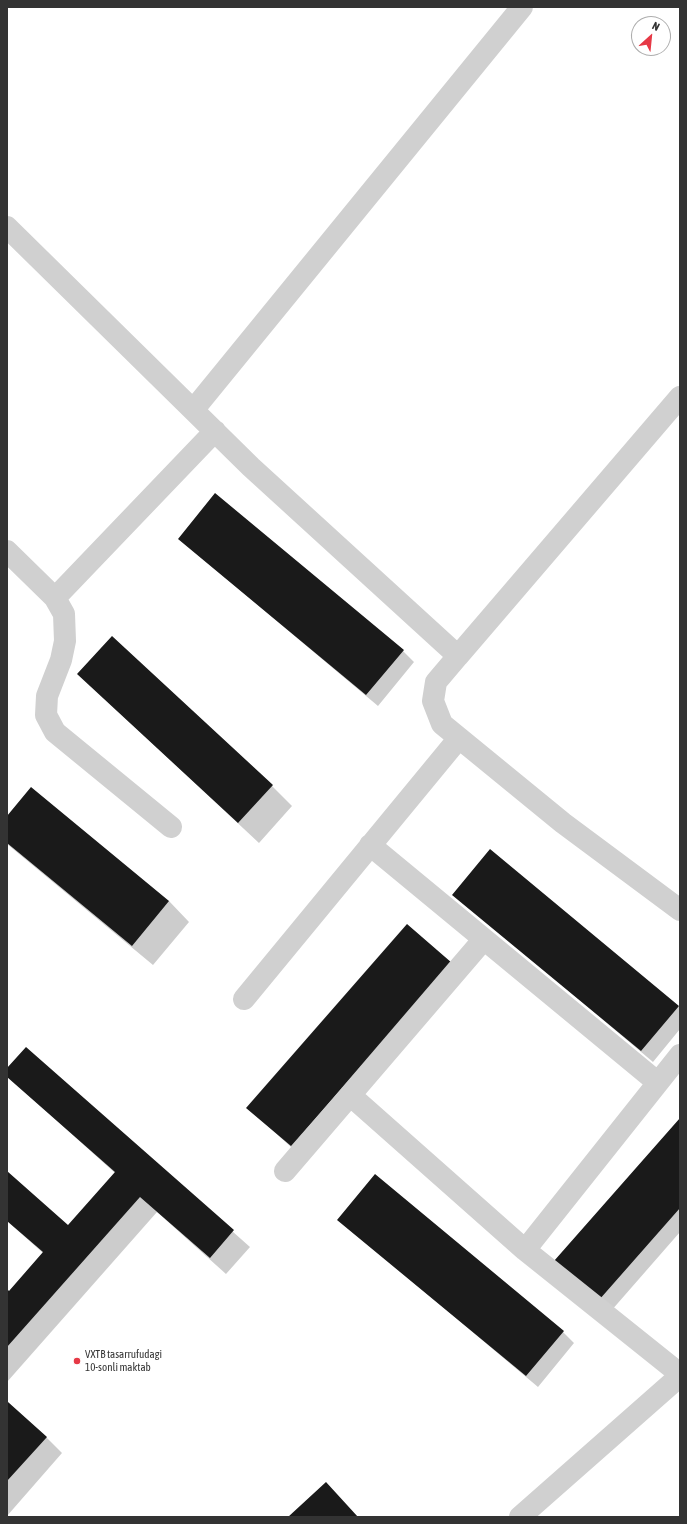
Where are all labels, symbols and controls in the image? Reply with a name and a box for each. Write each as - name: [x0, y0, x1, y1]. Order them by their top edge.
- north arrow: [631, 16, 671, 56]
- text: N: [650, 19, 662, 33]
- place label: VXTB tasarrufudagi 10-sonli maktab: [85, 1348, 162, 1374]
- marker: VXTB tasarrufudagi 10-sonli maktab: [72, 1356, 82, 1366]

